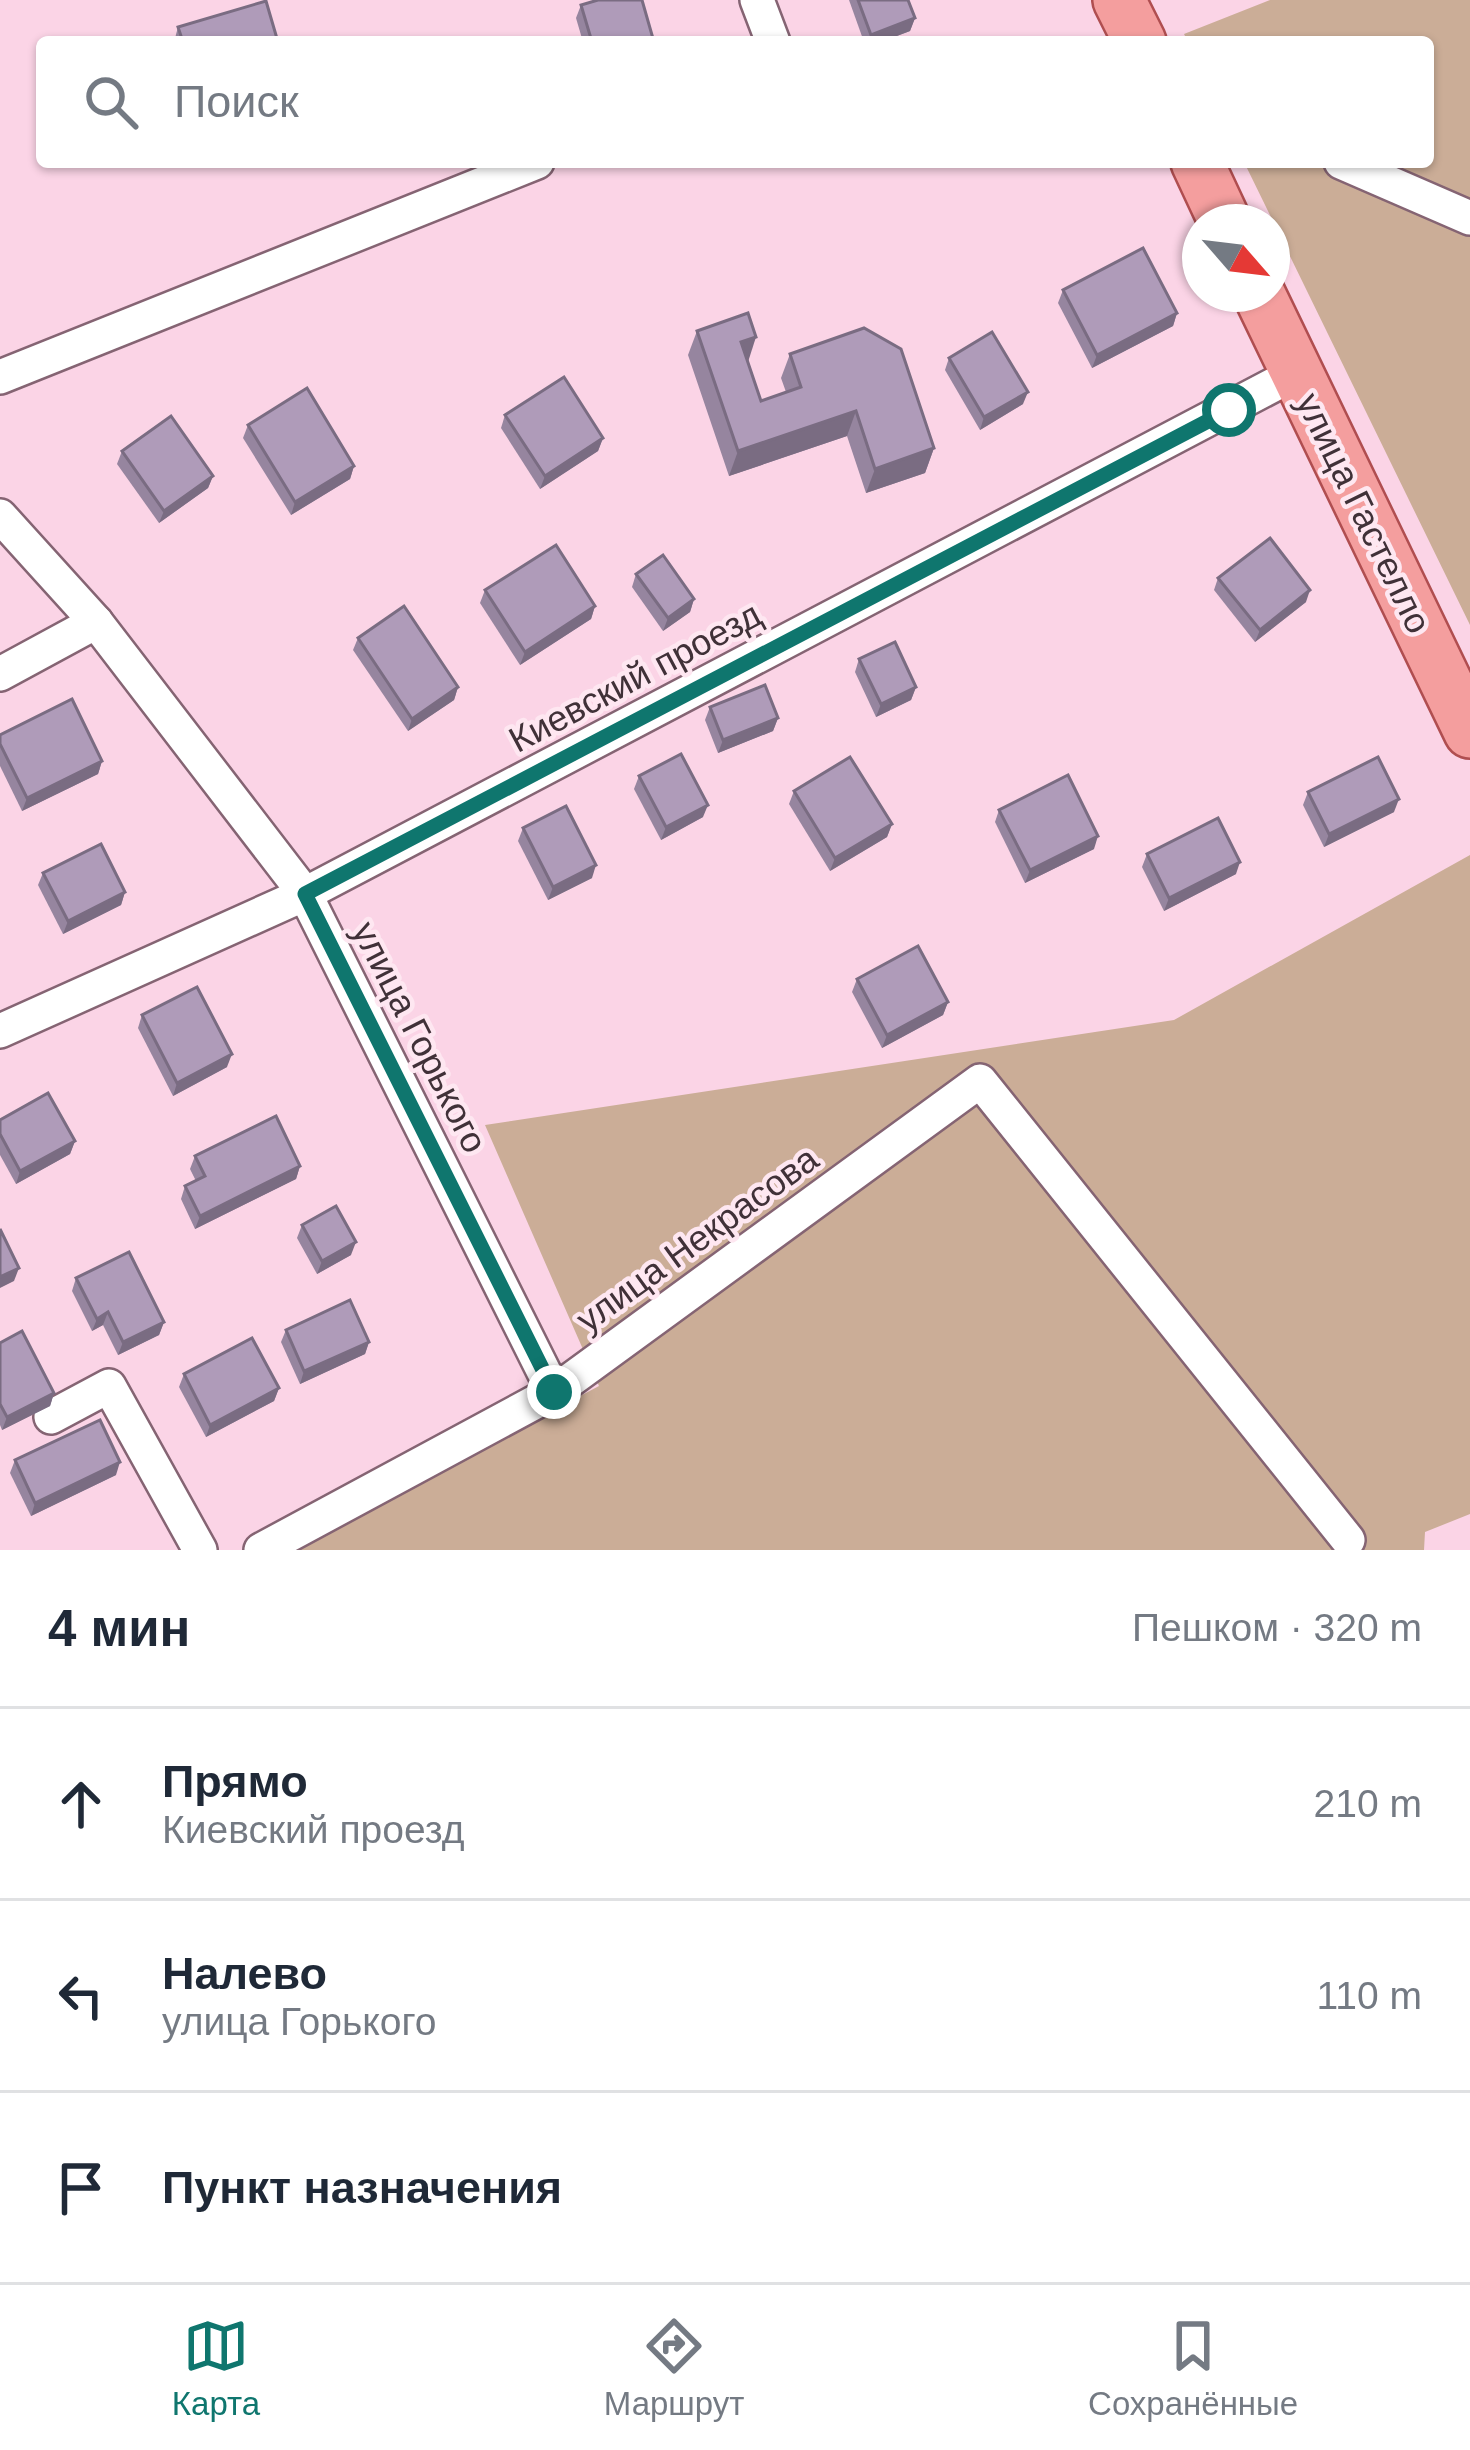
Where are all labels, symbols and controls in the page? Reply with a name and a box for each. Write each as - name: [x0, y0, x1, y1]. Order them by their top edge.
- search box: [36, 36, 1434, 168]
- icon: search: [78, 69, 144, 135]
- text: Поиск: [174, 76, 299, 127]
- north arrow: [1182, 204, 1290, 312]
- route start: [1202, 383, 1256, 437]
- street label: улица Гастелло: [1288, 386, 1440, 640]
- street label: Киевский проезд: [502, 593, 768, 761]
- street label: улица Горького: [344, 915, 496, 1159]
- street label: улица Некрасова: [568, 1137, 826, 1340]
- route end: [527, 1365, 581, 1419]
- text: 4 мин: [48, 1600, 190, 1657]
- text: Пешком · 320 m: [1132, 1606, 1422, 1649]
- text: Прямо: [162, 1756, 308, 1807]
- icon: ahead: [48, 1771, 114, 1837]
- text: 210 m: [1314, 1782, 1422, 1825]
- text: Киевский проезд: [162, 1808, 465, 1851]
- text: Налево: [162, 1948, 327, 1999]
- icon: left: [48, 1963, 114, 2029]
- text: 110 m: [1317, 1974, 1422, 2017]
- text: улица Горького: [162, 2000, 437, 2043]
- icon: arrive: [48, 2155, 114, 2221]
- text: Пункт назначения: [162, 2162, 562, 2213]
- tab: Карта: [172, 2313, 260, 2423]
- tab: Маршрут: [604, 2313, 744, 2423]
- tab: Сохранённые: [1088, 2313, 1298, 2423]

